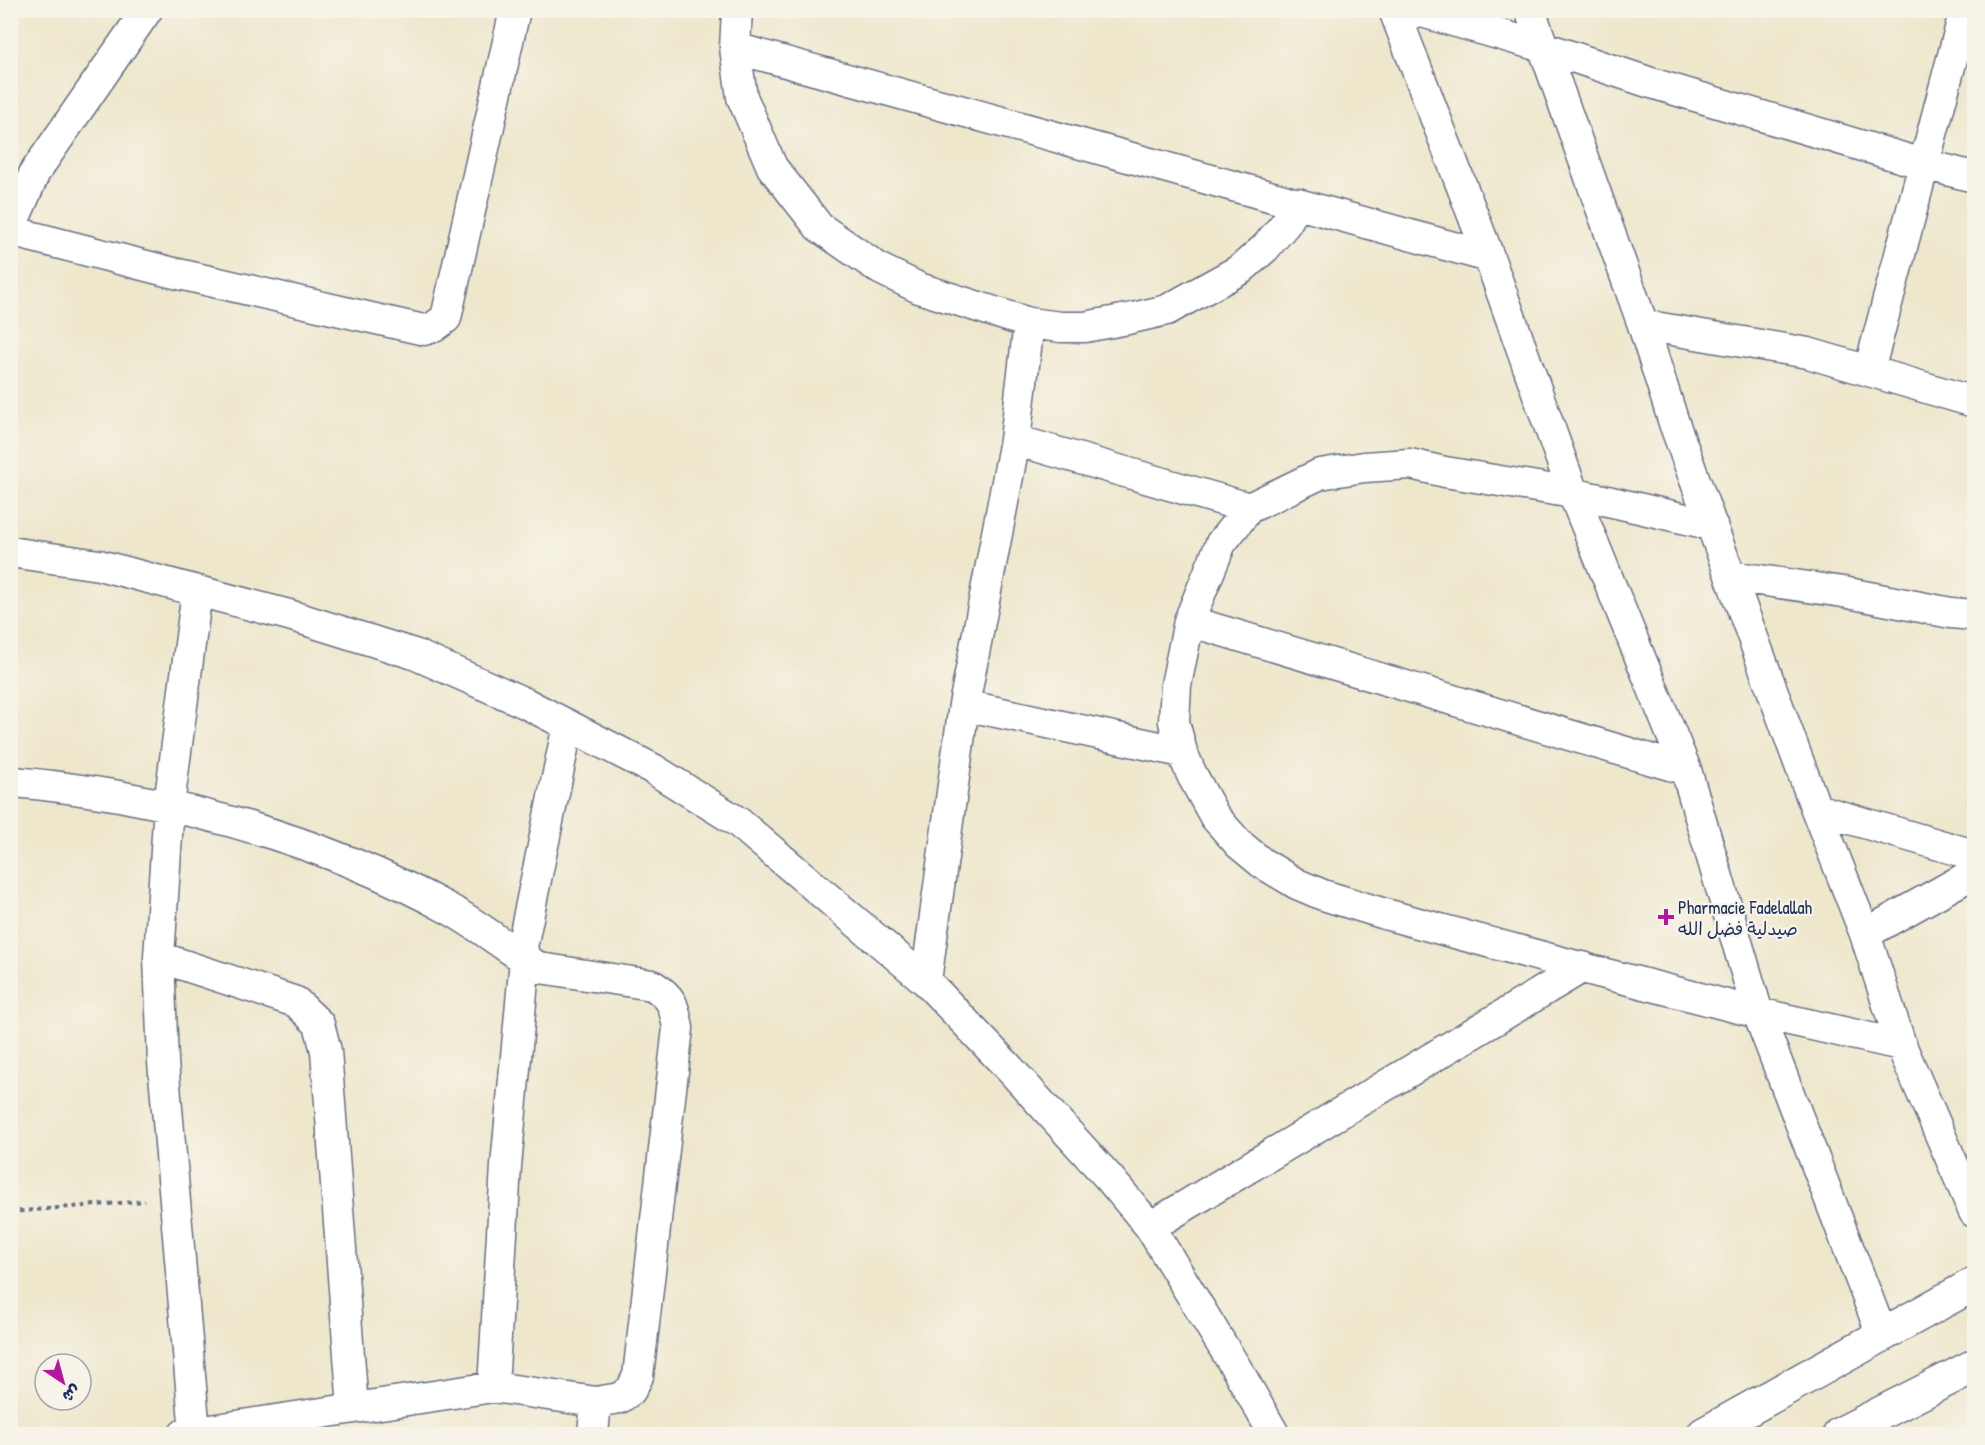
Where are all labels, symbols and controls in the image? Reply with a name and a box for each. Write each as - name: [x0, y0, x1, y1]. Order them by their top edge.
- place label: Pharmacie Fadelallah صيدلية فضل الله: [1678, 895, 1812, 941]
- marker: Pharmacie Fadelallah صيدلية فضل الله: [1659, 910, 1673, 924]
- north arrow: [33, 1352, 93, 1412]
- text: ش: [58, 1380, 85, 1408]

